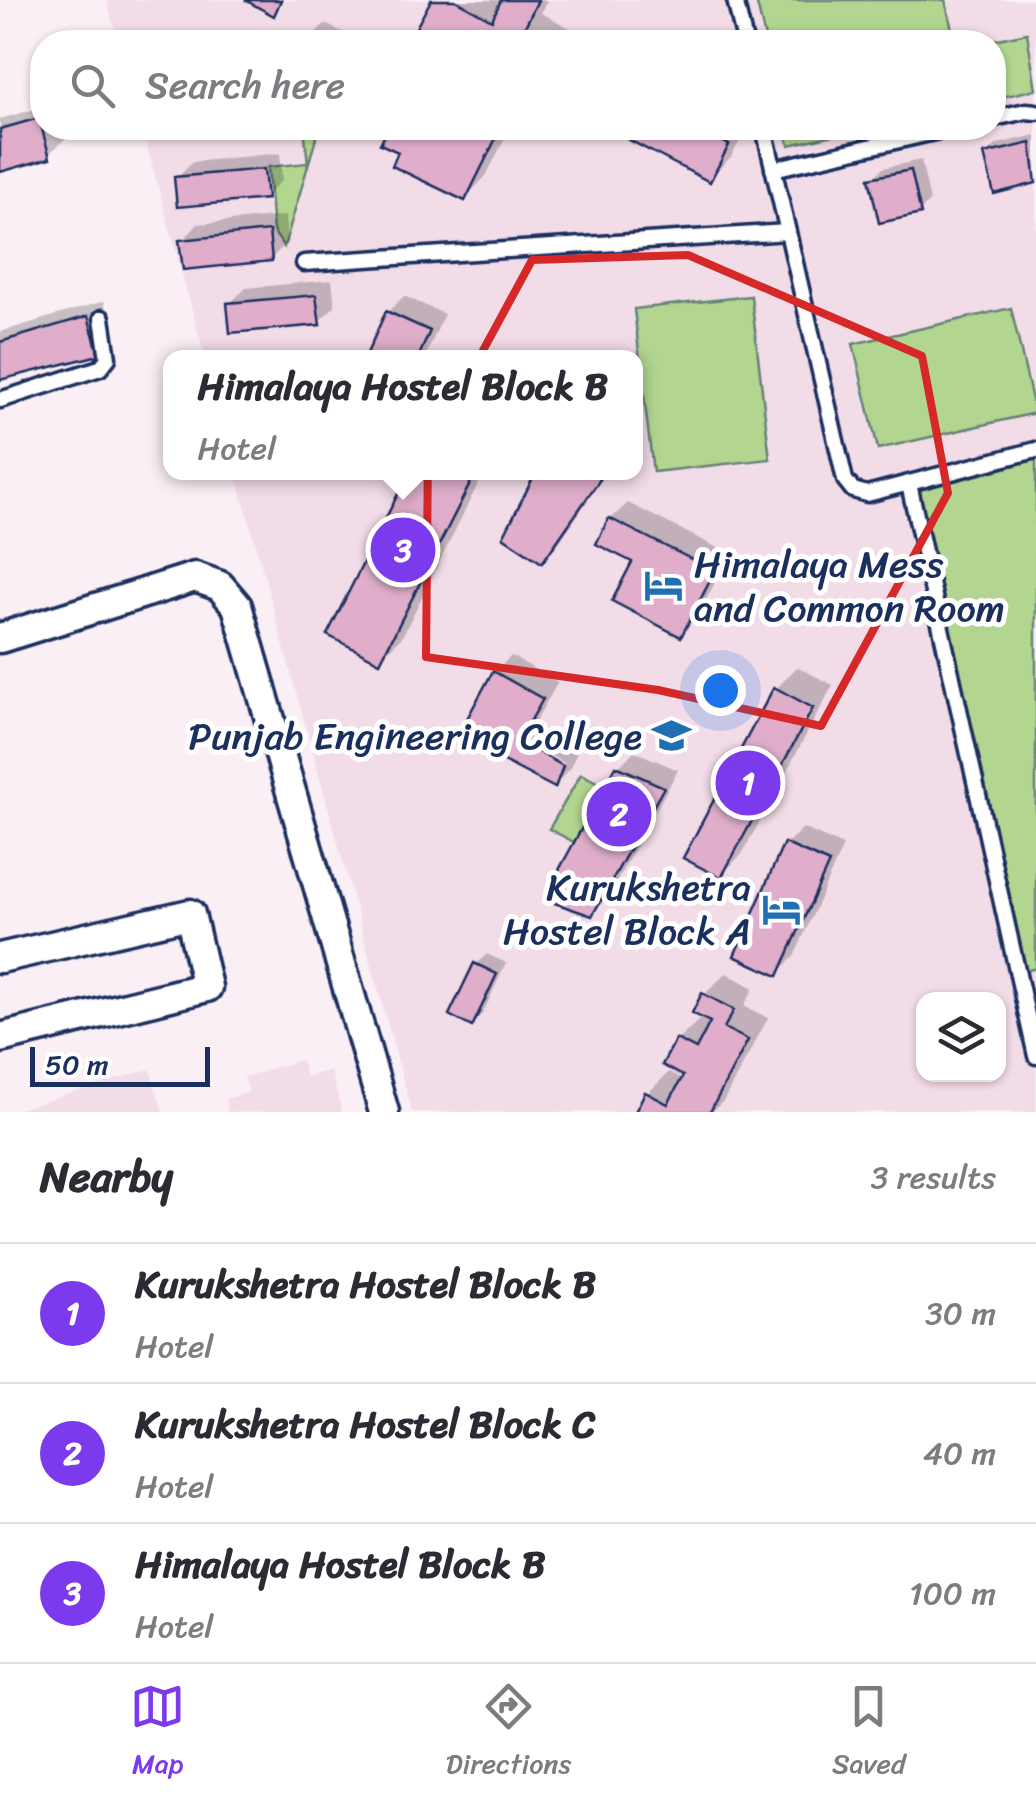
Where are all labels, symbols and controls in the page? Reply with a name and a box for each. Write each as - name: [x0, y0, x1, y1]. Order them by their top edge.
- search box: [30, 30, 1006, 140]
- text: Search here: [145, 52, 345, 119]
- icon: search: [65, 58, 120, 113]
- popup: [163, 350, 643, 480]
- text: Himalaya Hostel Block B: [198, 353, 608, 420]
- text: Hotel: [198, 420, 276, 477]
- pin: 3: [370, 512, 436, 588]
- place label: Himalaya Mess and Common Room: [694, 531, 1005, 642]
- hotel icon: Himalaya Mess and Common Room: [643, 565, 685, 607]
- your location: [695, 665, 746, 716]
- place label: Punjab Engineering College: [188, 703, 642, 770]
- school or university icon: Punjab Engineering College: [651, 715, 693, 757]
- pin: 1: [716, 746, 780, 820]
- pin: 2: [586, 776, 652, 852]
- place label: Kurukshetra Hostel Block A: [503, 854, 751, 965]
- hotel icon: Kurukshetra Hostel Block A: [760, 888, 802, 930]
- map controls: [916, 992, 1006, 1082]
- button: layers: [916, 992, 1006, 1082]
- text: 50 m: [45, 1040, 109, 1089]
- scale bar: [30, 1042, 210, 1086]
- text: Nearby: [40, 1140, 173, 1214]
- text: 3 results: [871, 1149, 996, 1206]
- text: Kurukshetra Hostel Block B: [135, 1251, 596, 1318]
- text: 1: [66, 1285, 79, 1342]
- text: 30 m: [925, 1285, 996, 1342]
- text: Hotel: [135, 1318, 213, 1375]
- text: Kurukshetra Hostel Block C: [135, 1391, 596, 1458]
- text: 2: [63, 1425, 82, 1482]
- text: 40 m: [923, 1425, 996, 1482]
- text: Hotel: [135, 1458, 213, 1515]
- text: Himalaya Hostel Block B: [135, 1531, 546, 1598]
- text: 3: [64, 1565, 81, 1622]
- text: 100 m: [909, 1565, 996, 1622]
- text: Hotel: [135, 1598, 213, 1655]
- tab: Map: [130, 1679, 185, 1788]
- tab: Directions: [446, 1679, 571, 1788]
- tab: Saved: [832, 1679, 906, 1788]

